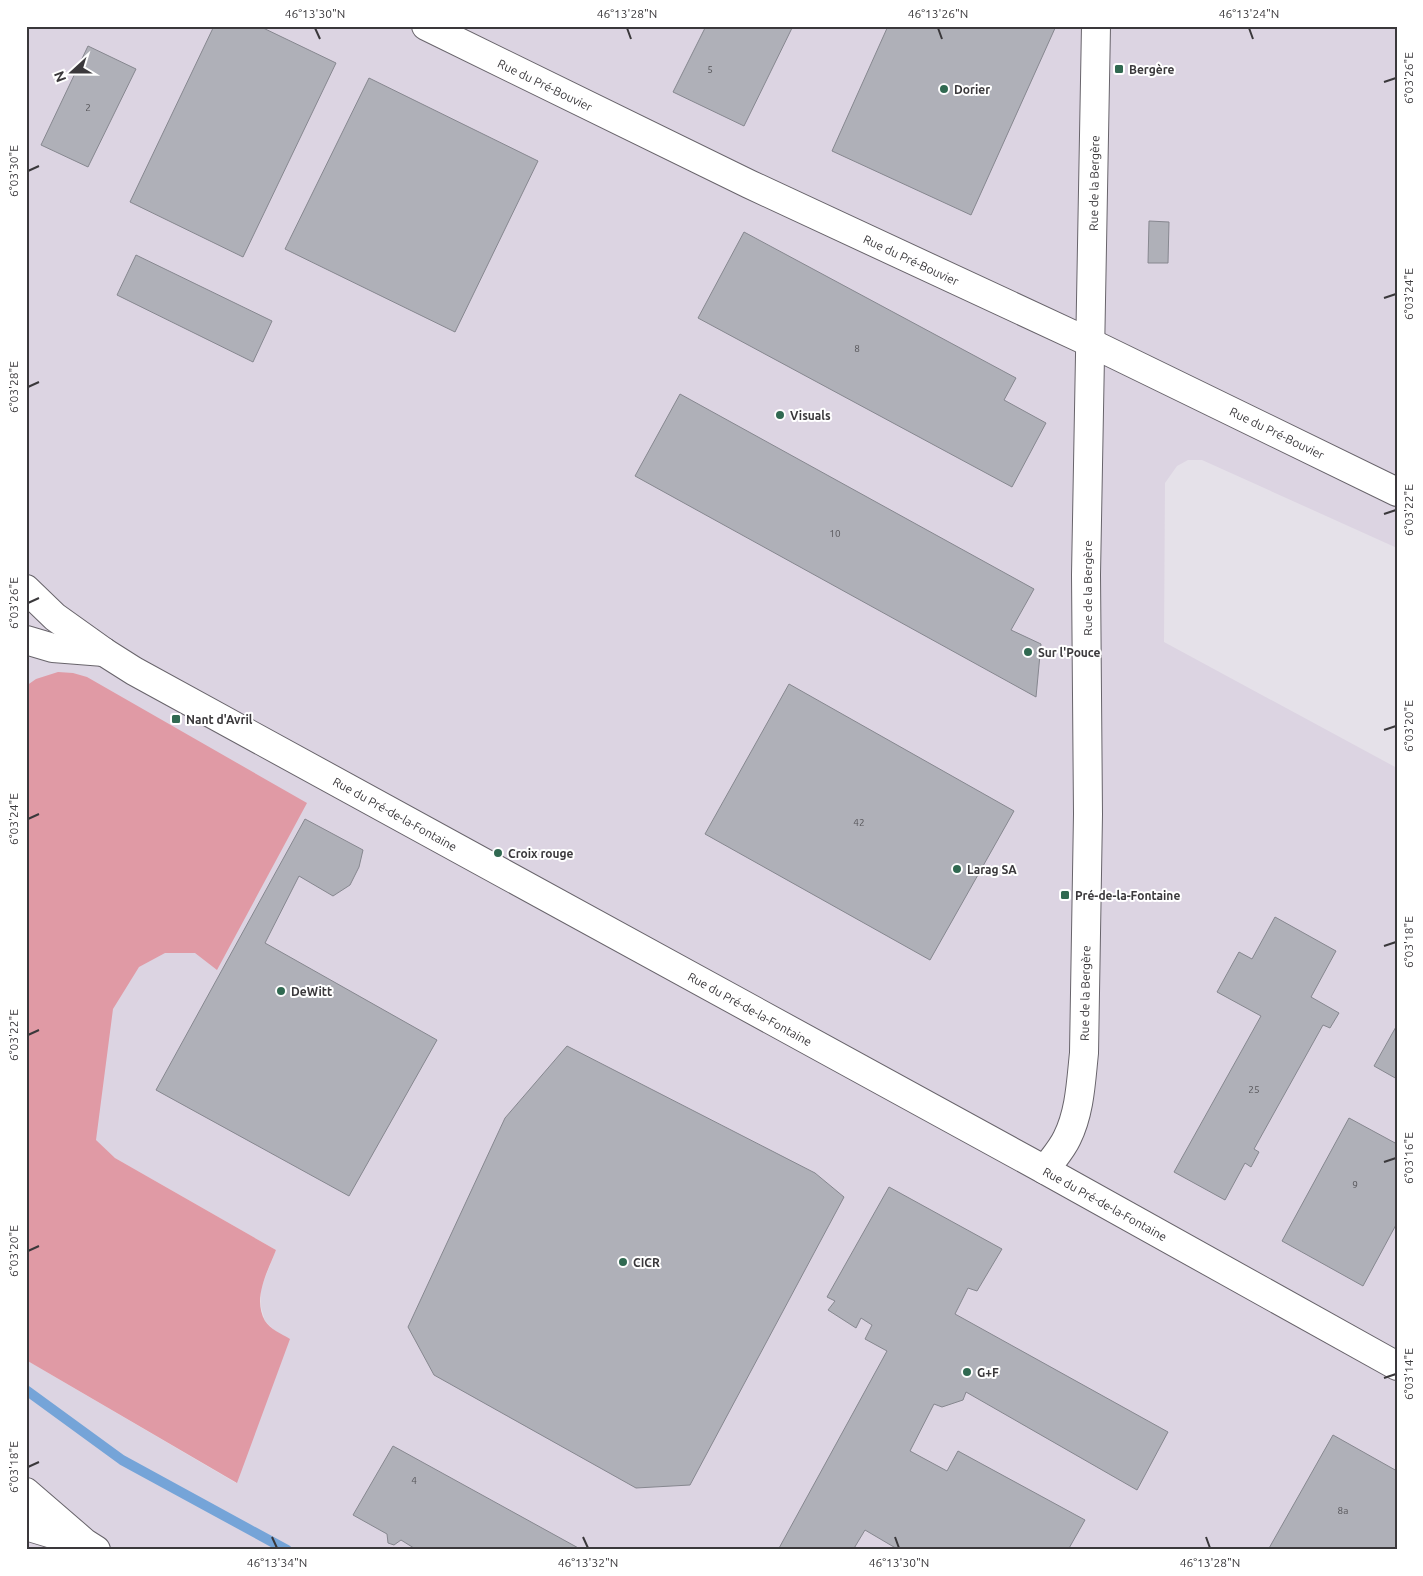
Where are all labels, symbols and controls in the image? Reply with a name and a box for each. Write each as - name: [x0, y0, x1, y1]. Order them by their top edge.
- text: 46°13'30"N: [285, 7, 345, 20]
- text: 46°13'28"N: [597, 7, 657, 20]
- text: 46°13'26"N: [908, 7, 968, 20]
- text: 46°13'24"N: [1219, 7, 1279, 20]
- north arrow: [48, 48, 98, 98]
- text: 6°03'26"E: [1402, 52, 1415, 104]
- street label: Rue du Pré-Bouvier: [496, 56, 595, 114]
- marker: Bergère: [1113, 63, 1125, 75]
- place label: Bergère: [1129, 63, 1175, 76]
- house number: 5: [707, 64, 713, 75]
- text: N: [51, 69, 69, 84]
- marker: Dorier: [938, 83, 950, 95]
- place label: Dorier: [954, 83, 990, 96]
- house number: 2: [85, 102, 91, 113]
- street label: Rue de la Bergère: [1087, 135, 1101, 231]
- text: 6°03'30"E: [7, 145, 20, 197]
- street label: Rue du Pré-Bouvier: [861, 232, 961, 288]
- text: 6°03'24"E: [1402, 268, 1415, 320]
- house number: 8: [854, 343, 860, 354]
- text: 6°03'28"E: [7, 361, 20, 413]
- street label: Rue du Pré-Bouvier: [1228, 404, 1327, 462]
- marker: Visuals: [774, 409, 786, 421]
- place label: Visuals: [790, 409, 831, 422]
- text: 6°03'22"E: [1402, 484, 1415, 536]
- house number: 10: [829, 528, 841, 539]
- street label: Rue de la Bergère: [1081, 540, 1094, 636]
- text: 6°03'26"E: [7, 577, 20, 629]
- marker: Sur l'Pouce: [1022, 646, 1034, 658]
- place label: Sur l'Pouce: [1038, 646, 1101, 659]
- text: 6°03'20"E: [1402, 700, 1415, 752]
- marker: Nant d'Avril: [170, 713, 182, 725]
- place label: Nant d'Avril: [186, 713, 253, 726]
- street label: Rue du Pré-de-la-Fontaine: [331, 775, 459, 853]
- text: 6°03'24"E: [7, 793, 20, 845]
- house number: 42: [853, 817, 865, 828]
- marker: Croix rouge: [492, 847, 504, 859]
- place label: Croix rouge: [508, 847, 574, 860]
- marker: Larag SA: [951, 863, 963, 875]
- place label: Larag SA: [967, 863, 1017, 876]
- marker: Pré-de-la-Fontaine: [1059, 889, 1071, 901]
- place label: Pré-de-la-Fontaine: [1075, 889, 1180, 902]
- text: 6°03'18"E: [1402, 916, 1415, 968]
- street label: Rue de la Bergère: [1078, 945, 1092, 1041]
- street label: Rue du Pré-de-la-Fontaine: [686, 970, 814, 1048]
- marker: DeWitt: [275, 985, 287, 997]
- place label: DeWitt: [291, 985, 332, 998]
- text: 6°03'22"E: [7, 1009, 20, 1061]
- house number: 25: [1248, 1084, 1260, 1095]
- text: 6°03'16"E: [1402, 1132, 1415, 1184]
- street label: Rue du Pré-de-la-Fontaine: [1041, 1165, 1169, 1243]
- house number: 9: [1352, 1179, 1358, 1190]
- text: 6°03'20"E: [7, 1225, 20, 1277]
- marker: CICR: [617, 1256, 629, 1268]
- place label: CICR: [633, 1256, 660, 1269]
- text: 6°03'14"E: [1402, 1348, 1415, 1400]
- marker: G+F: [961, 1366, 973, 1378]
- place label: G+F: [977, 1366, 999, 1379]
- text: 6°03'18"E: [7, 1441, 20, 1493]
- house number: 4: [411, 1475, 417, 1486]
- house number: 8a: [1338, 1505, 1348, 1516]
- text: 46°13'34"N: [247, 1556, 307, 1569]
- text: 46°13'32"N: [558, 1556, 618, 1569]
- text: 46°13'30"N: [869, 1556, 929, 1569]
- text: 46°13'28"N: [1180, 1556, 1240, 1569]

